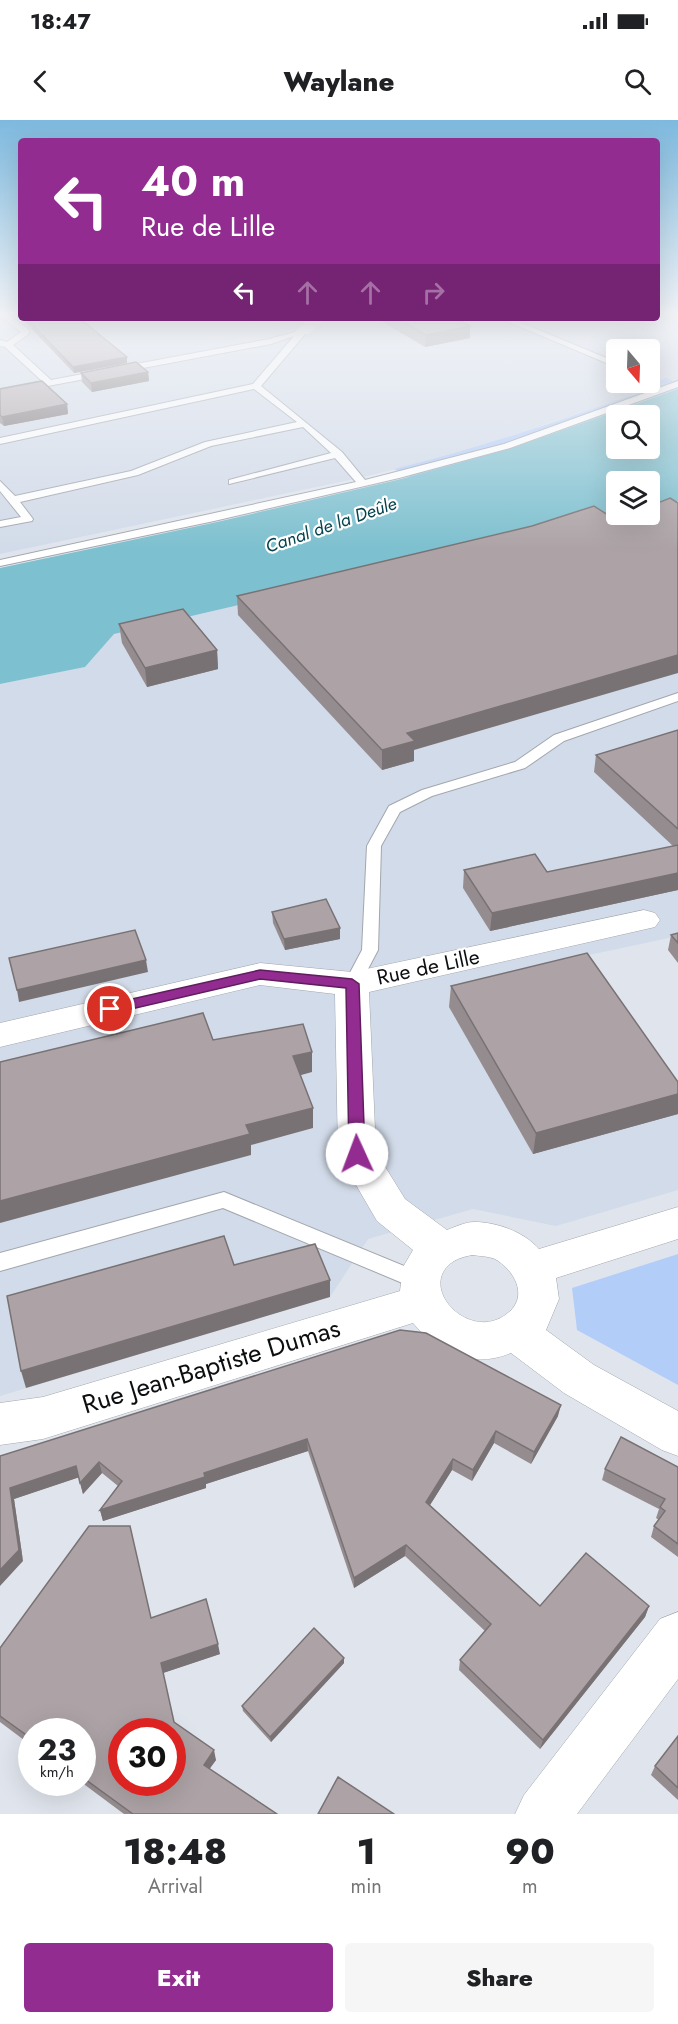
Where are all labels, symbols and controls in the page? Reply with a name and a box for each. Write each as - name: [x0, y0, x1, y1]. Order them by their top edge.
- text: 18:47: [30, 5, 91, 37]
- text: Waylane: [284, 62, 394, 101]
- icon: back: [24, 65, 57, 98]
- icon: search: [621, 65, 654, 98]
- text: 40 m: [141, 151, 245, 212]
- icon: left: [42, 162, 120, 240]
- text: Rue de Lille: [141, 207, 275, 246]
- icon: left: [228, 276, 261, 309]
- icon: ahead: [291, 276, 324, 309]
- icon: ahead: [354, 276, 387, 309]
- icon: right: [417, 276, 450, 309]
- north arrow: [606, 339, 660, 393]
- map controls: [606, 339, 660, 525]
- button: search: [606, 405, 660, 459]
- button: layers: [606, 471, 660, 525]
- water label: Canal de la Deûle: [262, 490, 400, 560]
- street label: Rue de Lille: [374, 941, 482, 993]
- pin: [84, 983, 135, 1034]
- icon: arrive: [93, 992, 126, 1025]
- position arrow: [325, 1122, 389, 1186]
- street label: Rue Jean-Baptiste Dumas: [77, 1309, 345, 1423]
- speed limit sign: 30: [108, 1718, 186, 1796]
- text: 23: [38, 1728, 76, 1771]
- text: km/h: [40, 1761, 74, 1783]
- text: 18:48: [123, 1825, 227, 1877]
- text: 1: [357, 1825, 376, 1877]
- text: 90: [505, 1825, 555, 1877]
- text: Arrival: [148, 1872, 203, 1901]
- text: min: [351, 1872, 382, 1901]
- text: m: [522, 1872, 538, 1901]
- button: Exit: [24, 1943, 333, 2012]
- button: Share: [345, 1943, 654, 2012]

